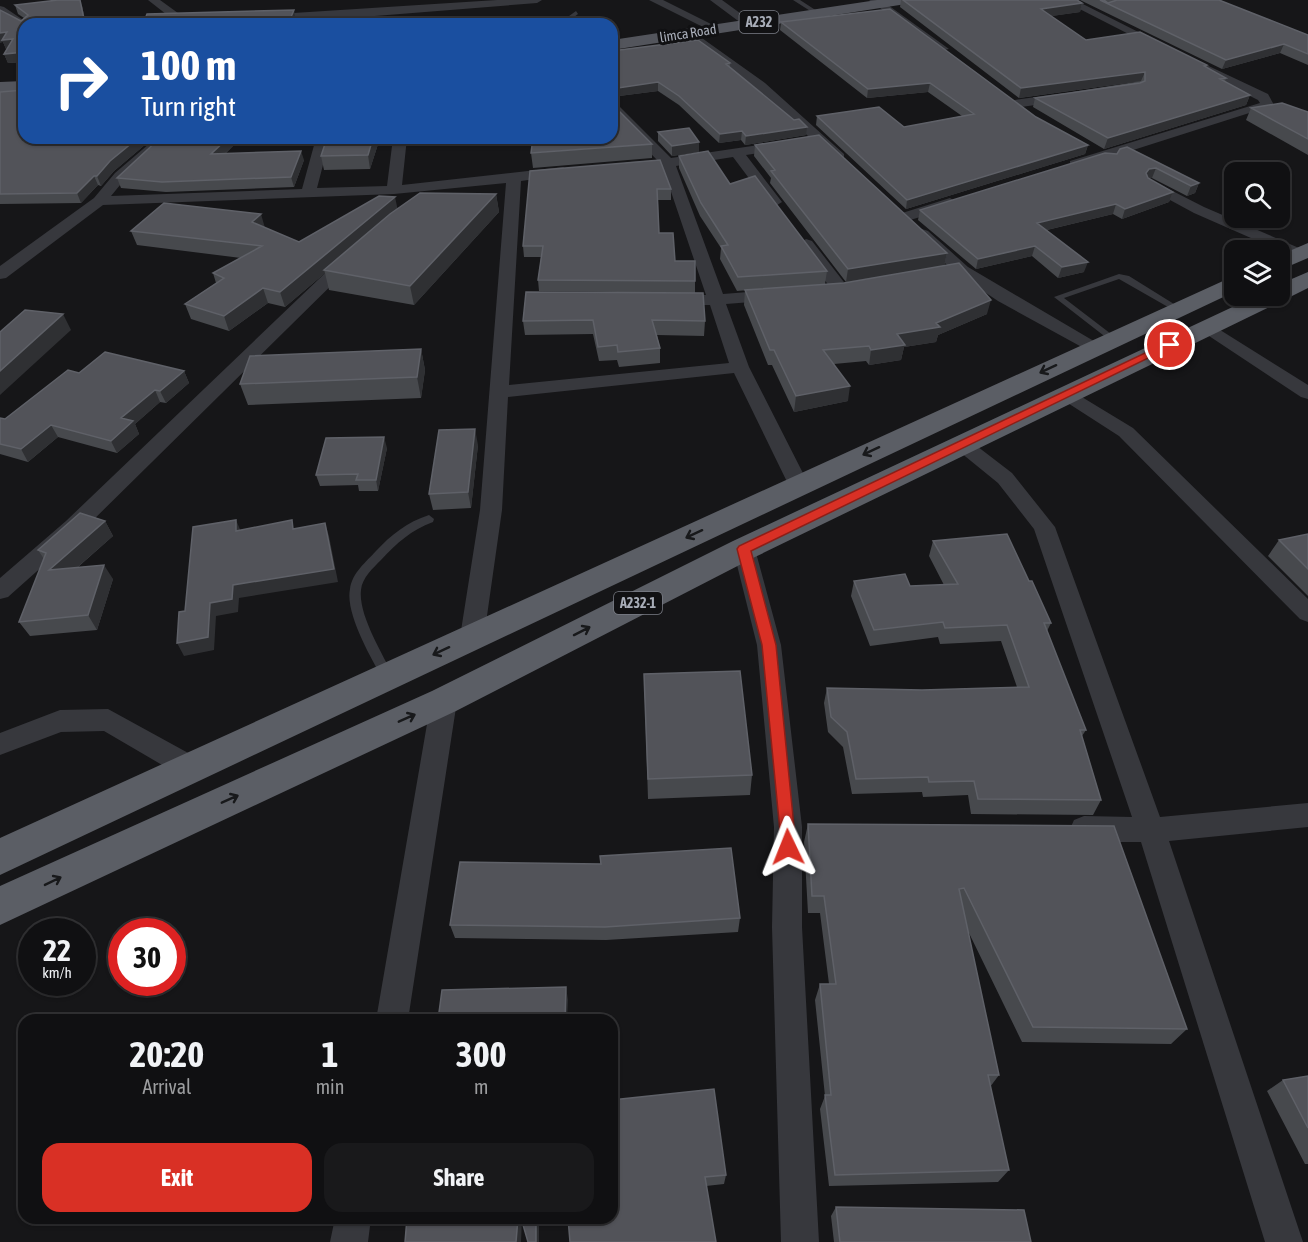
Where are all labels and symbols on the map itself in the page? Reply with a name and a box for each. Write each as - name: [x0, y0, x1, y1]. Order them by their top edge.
- road number: A232: [740, 11, 778, 33]
- street label: limca Road: [658, 21, 718, 45]
- pin: [1144, 319, 1195, 370]
- one-way arrow: [1039, 363, 1057, 375]
- one-way arrow: [862, 446, 880, 458]
- one-way arrow: [686, 528, 704, 540]
- road number: A232-1: [614, 592, 662, 614]
- one-way arrow: [572, 625, 590, 637]
- one-way arrow: [433, 646, 451, 658]
- one-way arrow: [397, 712, 416, 723]
- one-way arrow: [220, 792, 238, 804]
- position arrow: [756, 815, 820, 879]
- one-way arrow: [43, 875, 61, 886]
- speed limit sign: 30: [108, 918, 186, 996]

